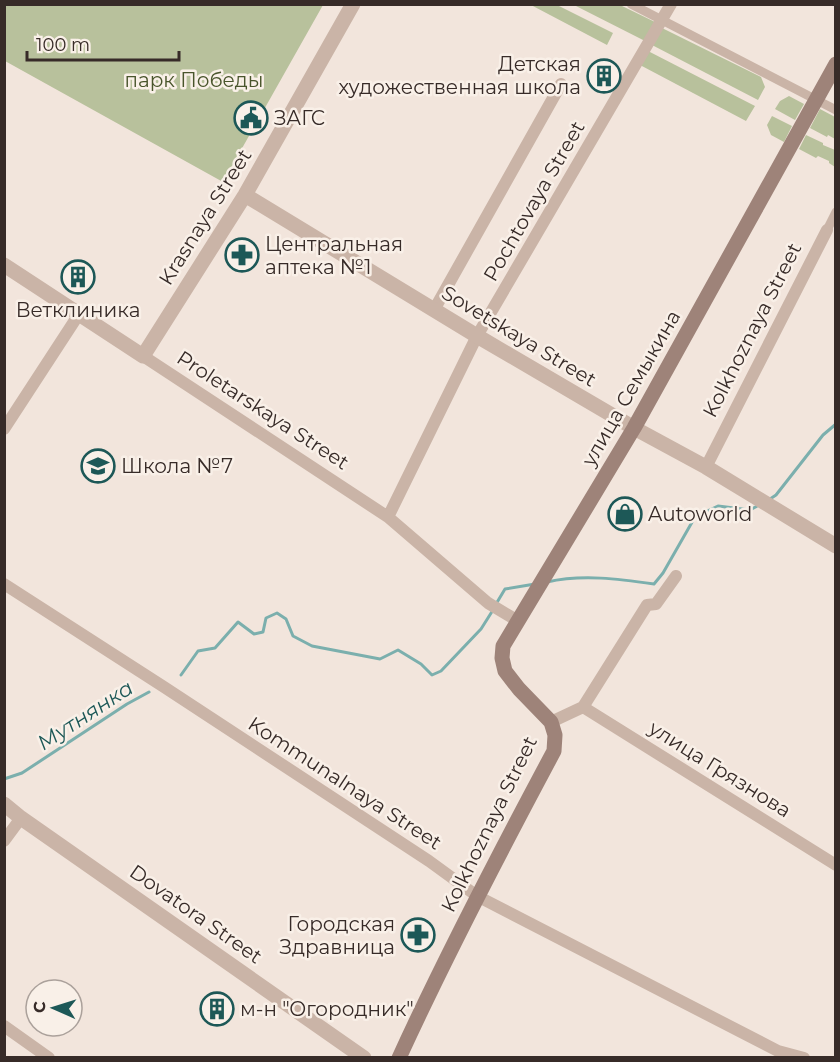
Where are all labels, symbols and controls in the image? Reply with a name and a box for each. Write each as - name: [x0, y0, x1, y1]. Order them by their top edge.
- scale bar: [27, 24, 178, 62]
- text: 100 m: [36, 34, 90, 56]
- place label: Детская художественная школа: [338, 52, 581, 99]
- building icon: Детская художественная школа: [586, 58, 622, 94]
- park label: парк Победы: [125, 68, 263, 92]
- public building icon: ЗАГС: [233, 100, 269, 136]
- place label: ЗАГС: [274, 106, 325, 130]
- street label: Pochtovaya Street: [478, 117, 590, 285]
- street label: Krasnaya Street: [154, 145, 256, 289]
- place label: Центральная аптека №1: [265, 232, 403, 279]
- pharmacy icon: Центральная аптека №1: [224, 237, 260, 273]
- street label: Kolkhoznaya Street: [698, 239, 806, 421]
- building icon: Ветклиника: [60, 259, 96, 295]
- street label: Sovetskaya Street: [437, 280, 601, 392]
- place label: Ветклиника: [16, 298, 140, 322]
- street label: улица Семыкина: [576, 306, 685, 471]
- street label: Proletarskaya Street: [173, 345, 353, 475]
- school or university icon: Школа №7: [80, 448, 116, 484]
- place label: Школа №7: [121, 454, 233, 478]
- shop icon: Autoworld: [607, 496, 643, 532]
- place label: Autoworld: [648, 502, 752, 526]
- water label: Мутнянка: [32, 675, 138, 755]
- street label: Kommunalnaya Street: [244, 711, 446, 855]
- street label: улица Грязнова: [644, 715, 795, 822]
- street label: Kolkhoznaya Street: [436, 732, 542, 916]
- street label: Dovatora Street: [125, 859, 267, 969]
- place label: Городская Здравница: [279, 912, 395, 959]
- pharmacy icon: Городская Здравница: [400, 917, 436, 953]
- north arrow: [24, 978, 84, 1038]
- building icon: м-н "Огородник": [199, 991, 235, 1027]
- place label: м-н "Огородник": [240, 997, 414, 1021]
- text: С: [30, 1001, 49, 1014]

